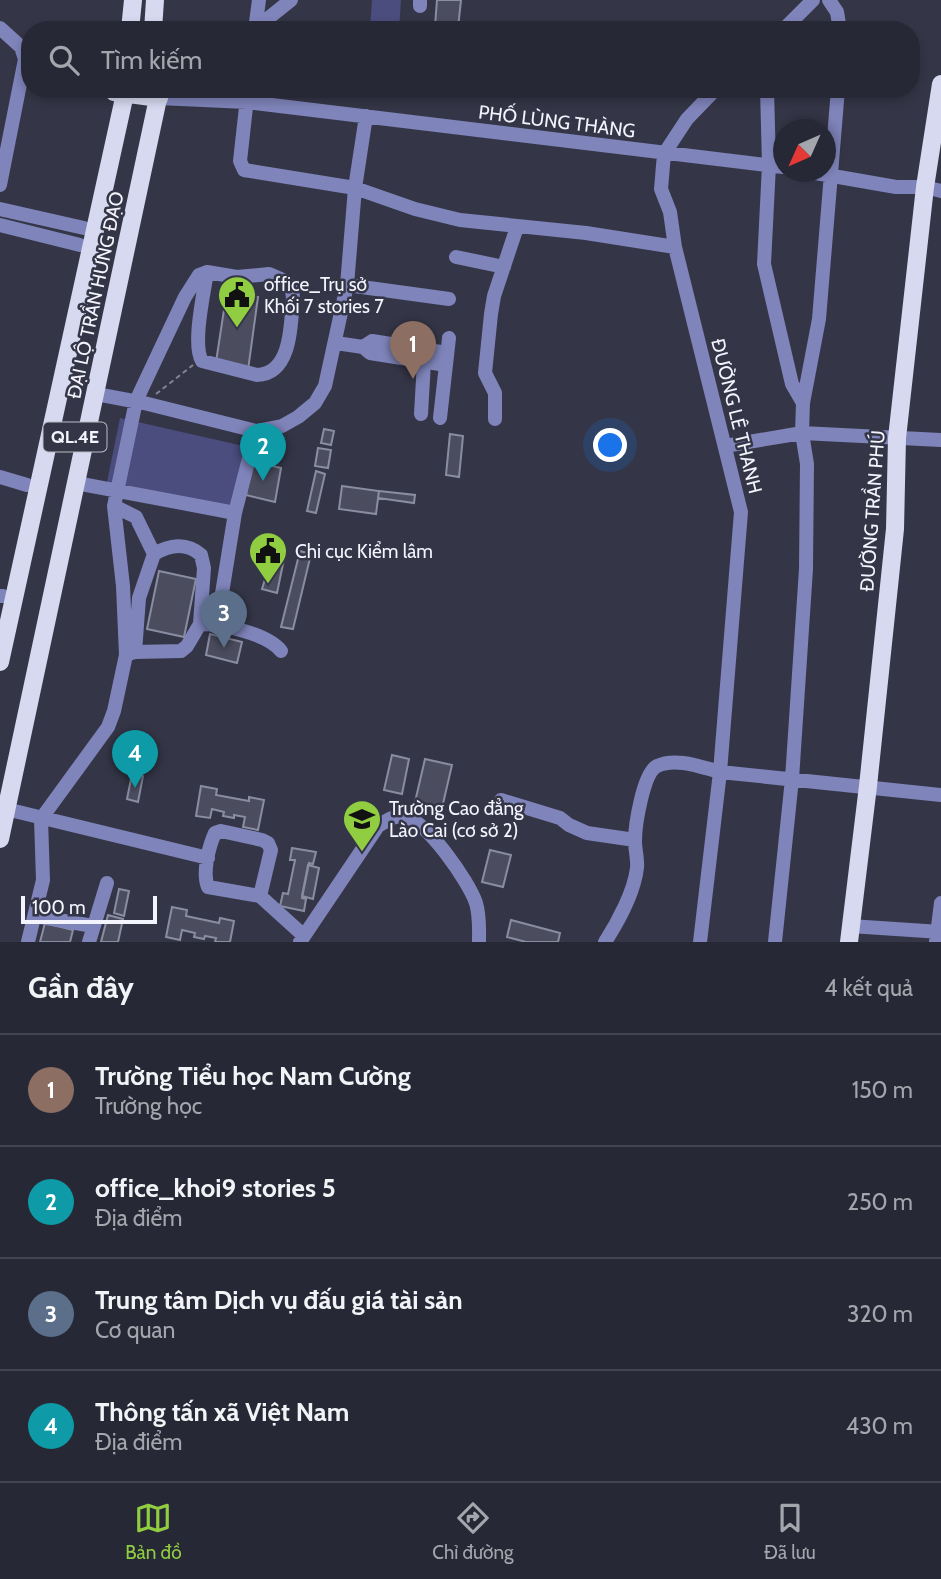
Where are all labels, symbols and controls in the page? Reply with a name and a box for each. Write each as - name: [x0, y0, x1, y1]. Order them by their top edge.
- search box: [21, 21, 920, 98]
- icon: search: [45, 41, 83, 79]
- text: Tìm kiếm: [101, 44, 202, 76]
- street label: PHỐ LÙNG THÀNG: [477, 97, 637, 143]
- north arrow: [773, 119, 836, 182]
- street label: ĐẠI LỘ TRẦN HƯNG ĐẠO: [59, 189, 129, 401]
- place label: office_Trụ sở Khối 7 stories 7: [264, 273, 384, 318]
- public building icon: office_Trụ sở Khối 7 stories 7: [216, 274, 258, 329]
- pin: 1: [390, 321, 436, 379]
- street label: ĐƯỜNG LÊ THANH: [706, 336, 768, 496]
- road number: QL.4E: [43, 422, 106, 452]
- pin: 2: [240, 423, 286, 481]
- your location: [593, 428, 627, 462]
- street label: ĐƯỜNG TRẦN PHÚ: [852, 429, 890, 592]
- public building icon: Chi cục Kiểm lâm: [247, 530, 289, 585]
- place label: Chi cục Kiểm lâm: [295, 540, 433, 563]
- pin: 3: [201, 590, 247, 648]
- pin: 4: [112, 730, 158, 788]
- place label: Trường Cao đẳng Lào Cai (cơ sở 2): [389, 797, 524, 842]
- school or university icon: Trường Cao đẳng Lào Cai (cơ sở 2): [341, 798, 383, 853]
- scale bar: [21, 893, 158, 925]
- text: 100 m: [32, 896, 86, 919]
- text: Gần đây: [28, 969, 134, 1006]
- text: 4 kết quả: [824, 974, 913, 1002]
- text: Trường Tiểu học Nam Cường: [95, 1060, 411, 1092]
- text: 1: [47, 1076, 55, 1104]
- text: 150 m: [852, 1076, 913, 1104]
- text: Trường học: [95, 1092, 202, 1120]
- text: office_khoi9 stories 5: [95, 1172, 336, 1204]
- text: 2: [45, 1188, 57, 1216]
- text: 250 m: [847, 1188, 913, 1216]
- text: Địa điểm: [95, 1204, 182, 1232]
- text: Trung tâm Dịch vụ đấu giá tài sản: [95, 1284, 463, 1316]
- text: 3: [45, 1300, 57, 1328]
- text: 320 m: [847, 1300, 913, 1328]
- text: Cơ quan: [95, 1316, 175, 1344]
- text: Thông tấn xã Việt Nam: [95, 1396, 349, 1428]
- text: 4: [44, 1412, 58, 1440]
- text: 430 m: [846, 1412, 913, 1440]
- text: Địa điểm: [95, 1428, 182, 1456]
- tab: Bản đồ: [125, 1499, 182, 1564]
- tab: Chỉ đường: [432, 1499, 514, 1564]
- tab: Đã lưu: [764, 1499, 816, 1564]

